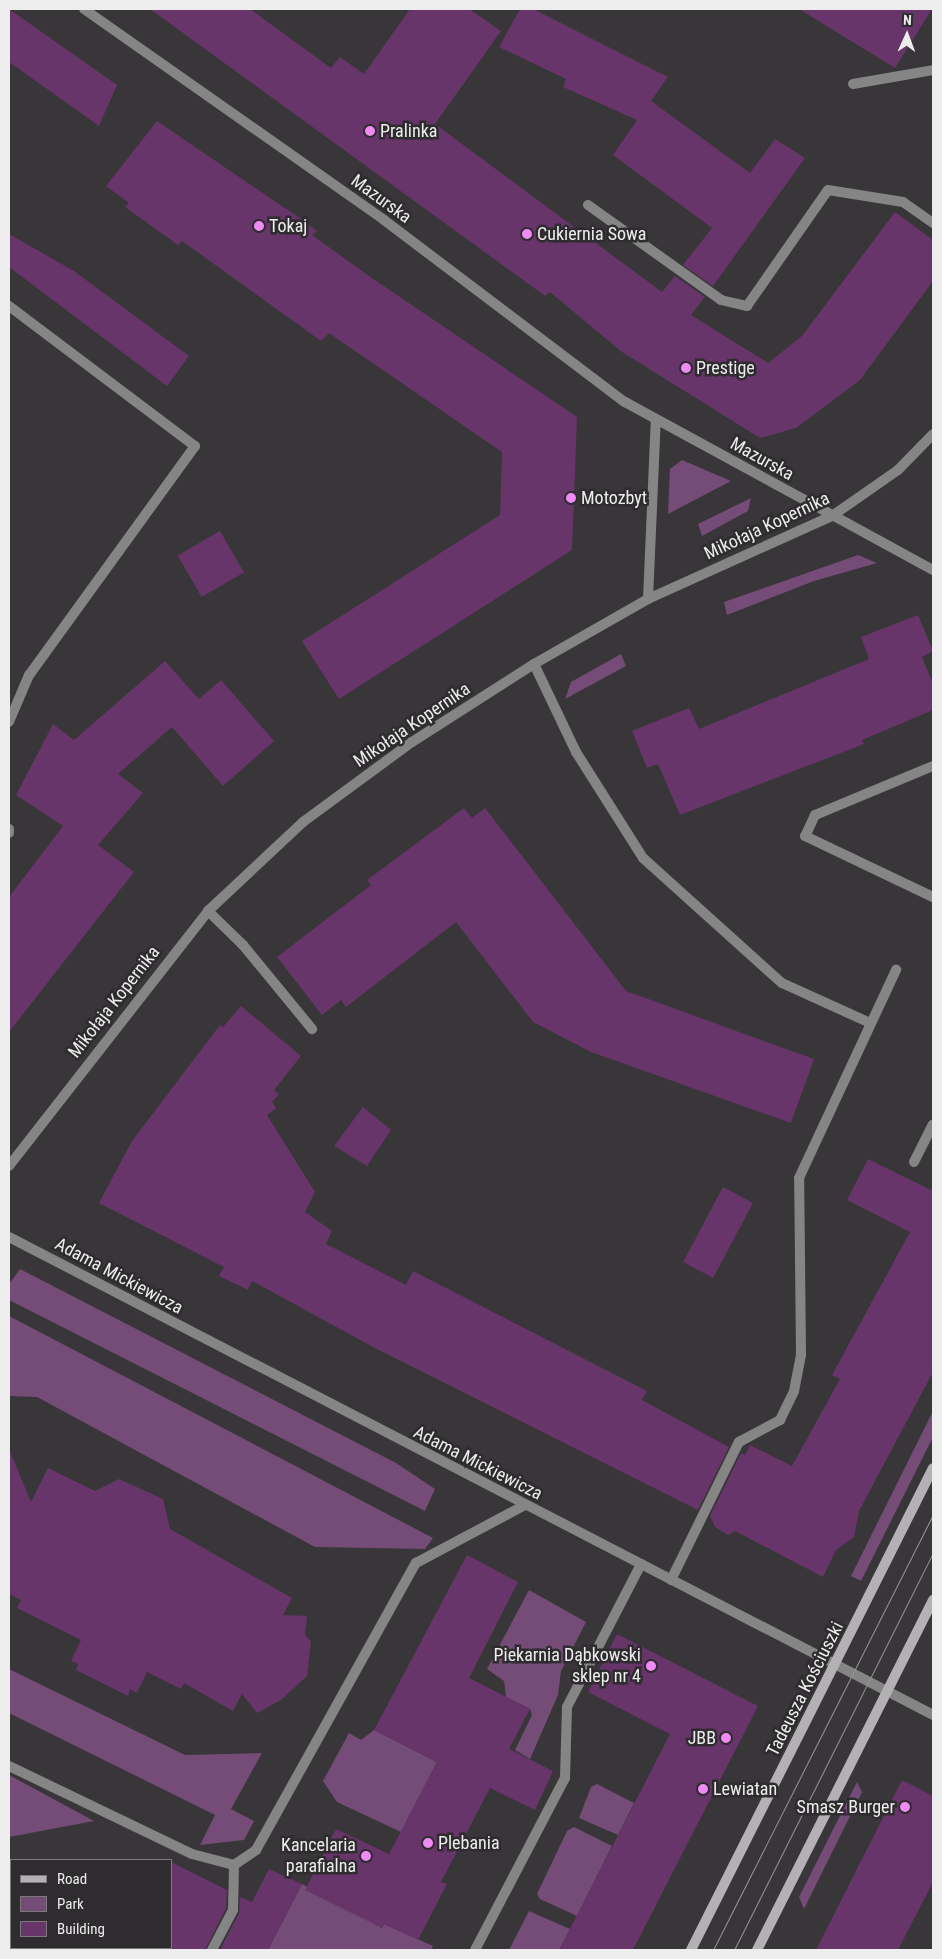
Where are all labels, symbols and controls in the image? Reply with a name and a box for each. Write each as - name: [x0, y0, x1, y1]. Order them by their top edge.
- north arrow: [882, 10, 932, 60]
- text: N: [903, 12, 912, 28]
- place label: Pralinka: [380, 120, 437, 142]
- marker: Pralinka: [364, 125, 376, 137]
- street label: Mazurska: [347, 170, 415, 228]
- place label: Tokaj: [269, 215, 307, 237]
- marker: Tokaj: [253, 220, 265, 232]
- place label: Cukiernia Sowa: [537, 223, 646, 245]
- marker: Cukiernia Sowa: [521, 228, 533, 240]
- place label: Prestige: [696, 357, 755, 379]
- marker: Prestige: [680, 362, 692, 374]
- street label: Mazurska: [726, 433, 798, 485]
- place label: Motozbyt: [581, 487, 647, 509]
- street label: Mikołaja Kopernika: [701, 488, 833, 564]
- marker: Motozbyt: [565, 492, 577, 504]
- street label: Mikołaja Kopernika: [350, 678, 474, 772]
- street label: Mikołaja Kopernika: [64, 942, 164, 1062]
- street label: Adama Mickiewicza: [51, 1233, 187, 1319]
- street label: Adama Mickiewicza: [410, 1421, 546, 1505]
- street label: Tadeusza Kościuszki: [762, 1618, 848, 1760]
- place label: Piekarnia Dąbkowski sklep nr 4: [494, 1645, 641, 1688]
- marker: Piekarnia Dąbkowski sklep nr 4: [645, 1660, 657, 1672]
- place label: JBB: [688, 1727, 716, 1749]
- marker: JBB: [720, 1732, 732, 1744]
- place label: Lewiatan: [713, 1778, 777, 1800]
- marker: Lewiatan: [697, 1783, 709, 1795]
- place label: Smasz Burger: [797, 1796, 895, 1818]
- marker: Smasz Burger: [899, 1801, 911, 1813]
- place label: Plebania: [438, 1832, 500, 1854]
- place label: Kancelaria parafialna: [281, 1835, 356, 1878]
- marker: Plebania: [422, 1837, 434, 1849]
- marker: Kancelaria parafialna: [360, 1850, 372, 1862]
- legend: [10, 1859, 172, 1949]
- text: Road: [57, 1870, 87, 1888]
- text: Park: [57, 1895, 84, 1913]
- text: Building: [57, 1920, 105, 1938]

